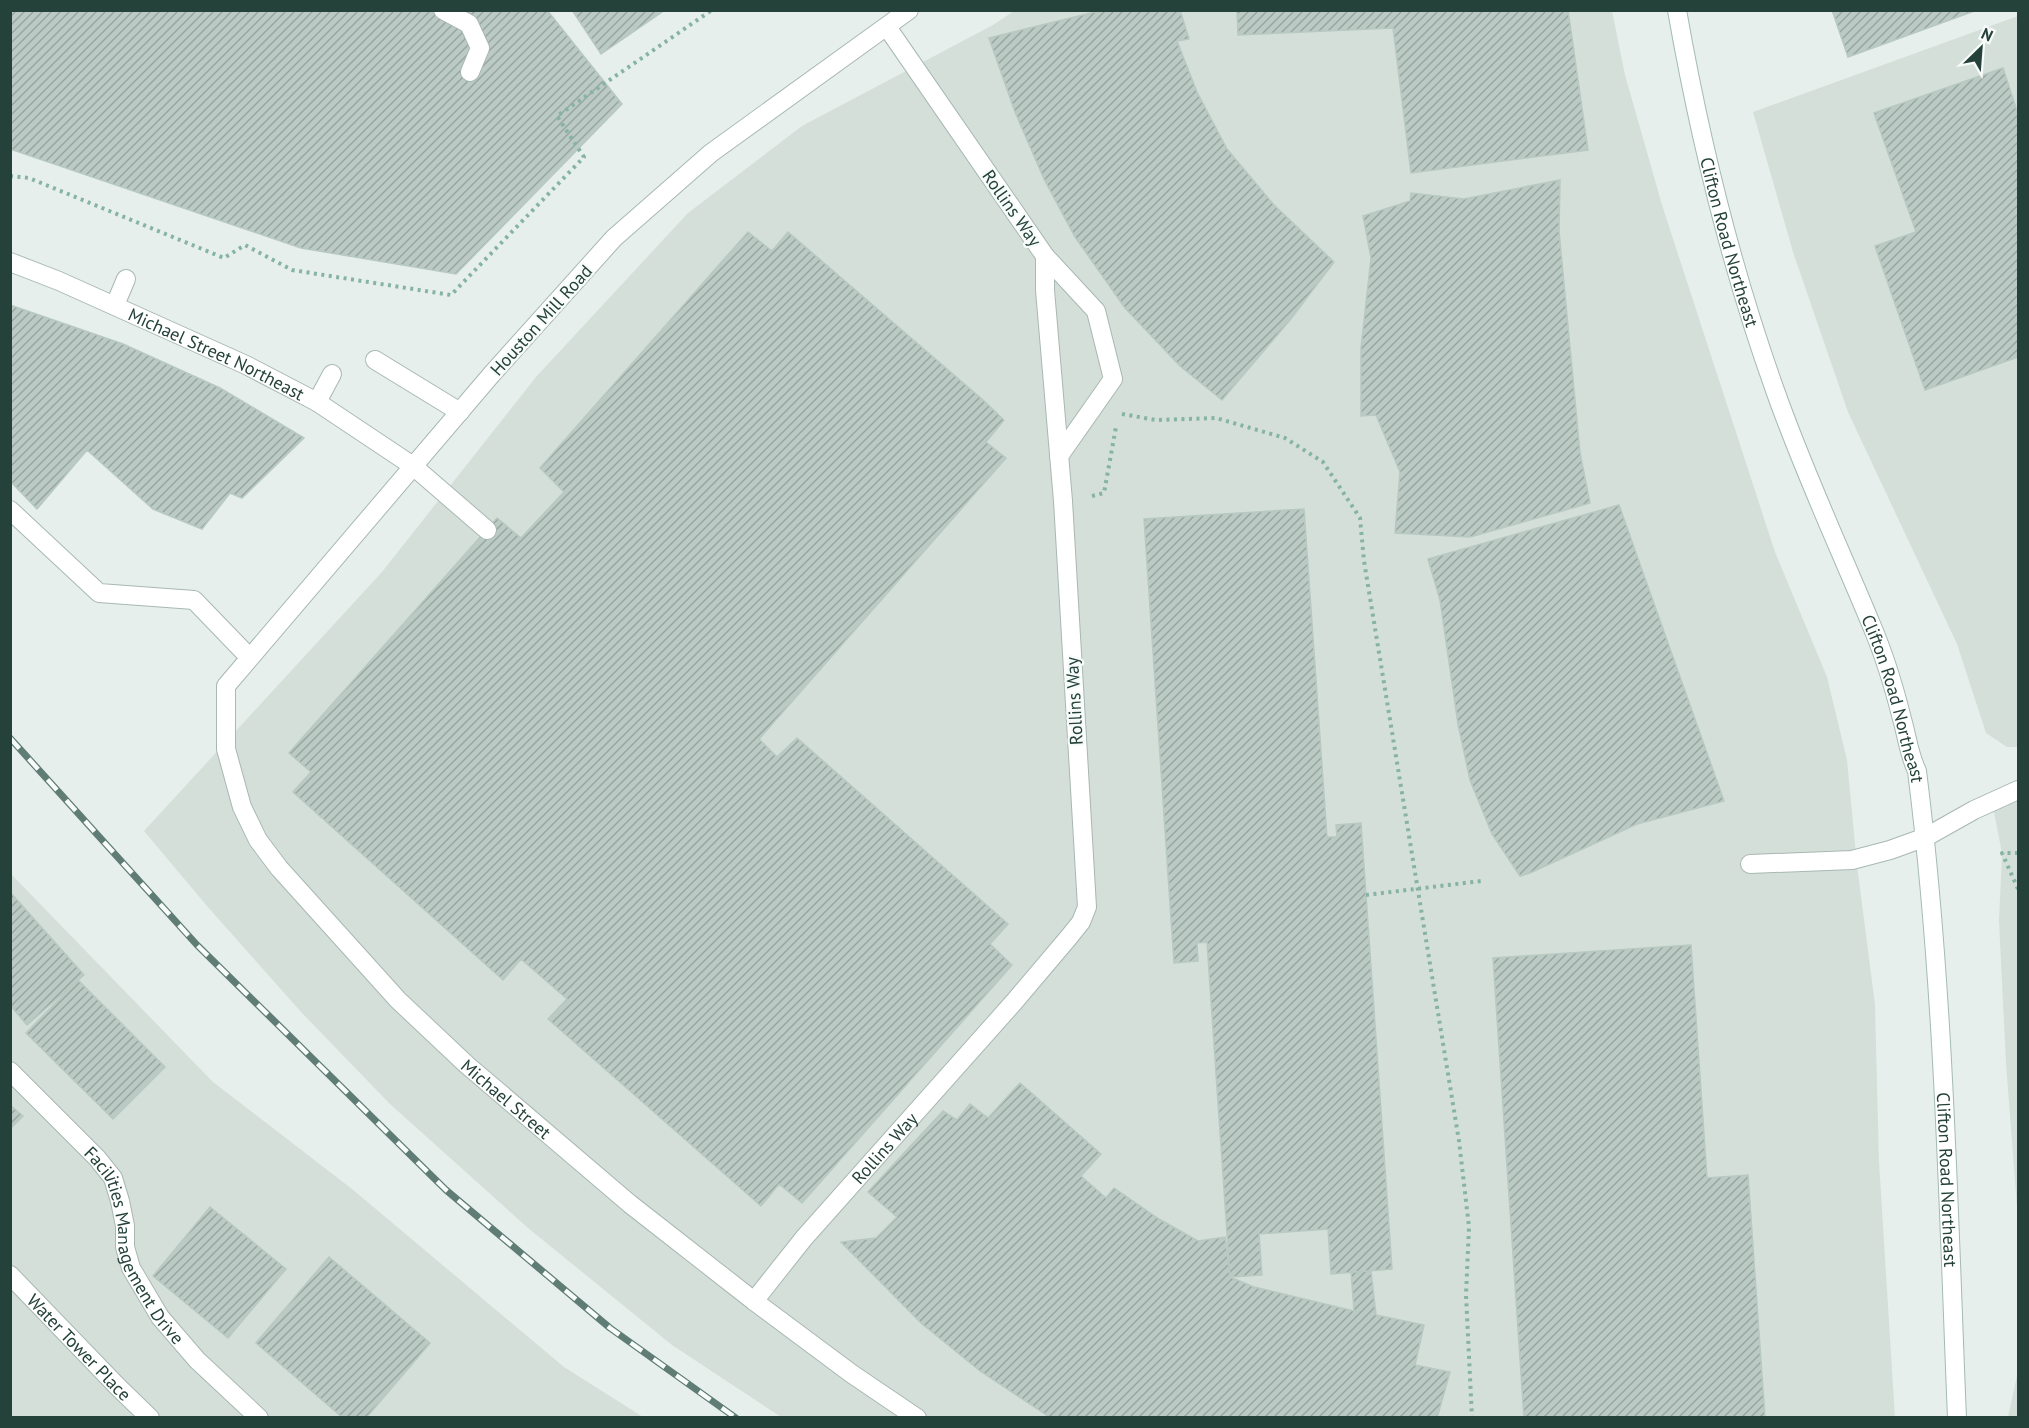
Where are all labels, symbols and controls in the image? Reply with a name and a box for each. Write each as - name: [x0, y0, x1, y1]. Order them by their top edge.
- north arrow: [1951, 18, 2011, 78]
- text: N: [1978, 23, 1996, 46]
- street label: Clifton Road Northeast: [1696, 155, 1764, 330]
- street label: Rollins Way: [977, 165, 1047, 251]
- street label: Houston Mill Road: [485, 260, 597, 380]
- street label: Michael Street Northeast: [125, 302, 309, 405]
- street label: Clifton Road Northeast: [1857, 611, 1930, 784]
- street label: Rollins Way: [1060, 656, 1088, 746]
- street label: Michael Street: [457, 1054, 556, 1143]
- street label: Clifton Road Northeast: [1932, 1091, 1963, 1268]
- street label: Rollins Way: [846, 1107, 922, 1189]
- street label: Facilities Management Drive: [80, 1141, 189, 1349]
- street label: Water Tower Place: [23, 1289, 136, 1405]

